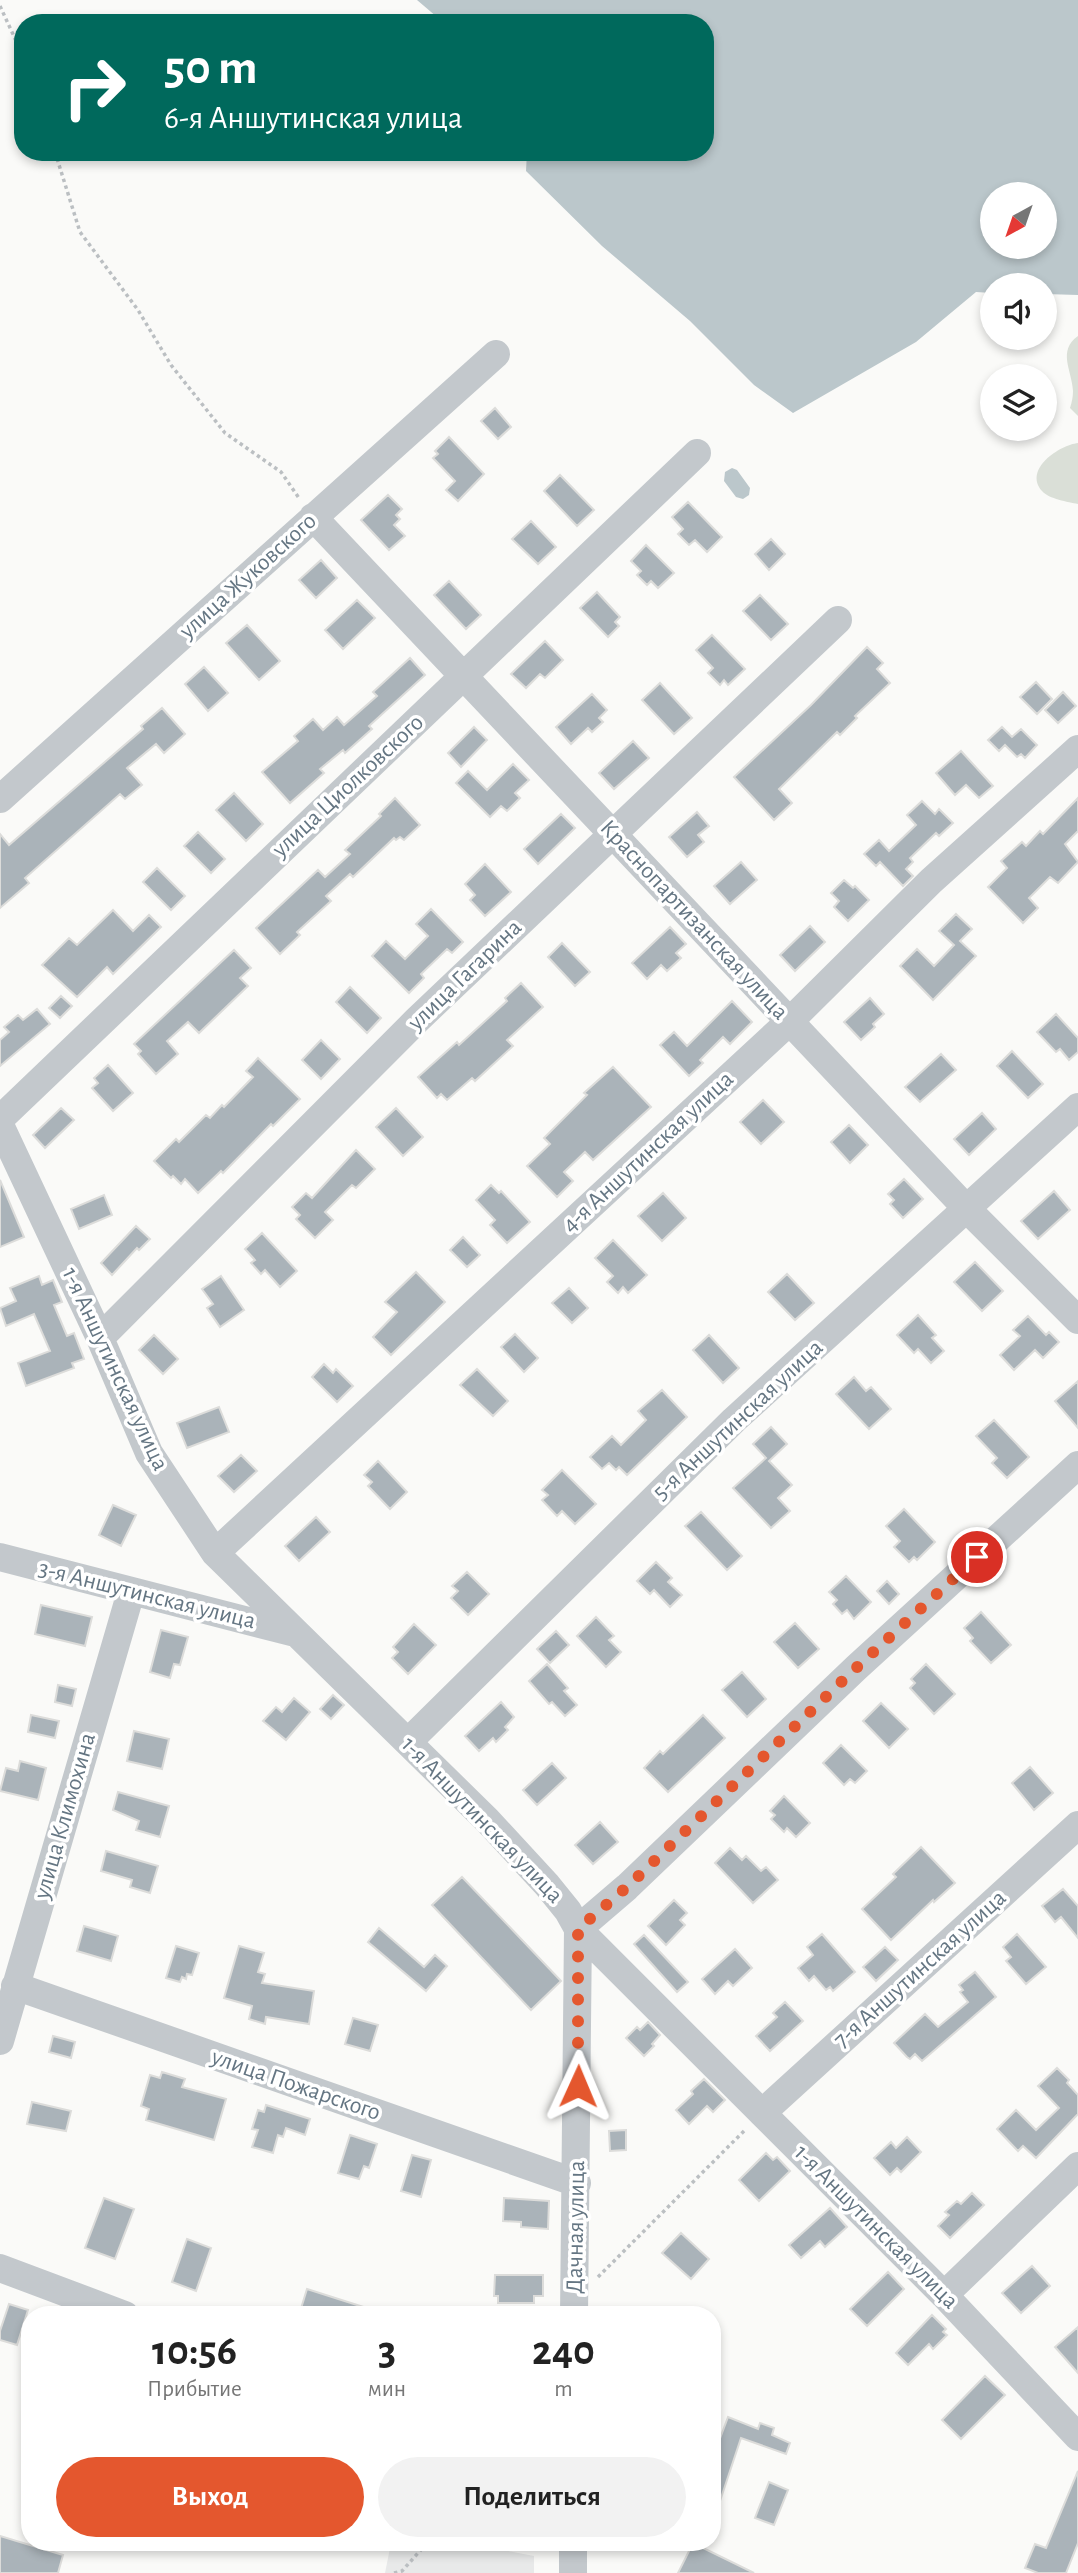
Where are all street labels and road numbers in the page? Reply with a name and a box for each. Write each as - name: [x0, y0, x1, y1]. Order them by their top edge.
- street label: улица Жуковского: [174, 509, 321, 644]
- street label: улица Циолковского: [267, 710, 428, 863]
- street label: Краснопартизанская улица: [595, 815, 793, 1025]
- street label: улица Гагарина: [403, 915, 526, 1036]
- street label: 4-я Аншутинская улица: [558, 1067, 738, 1237]
- street label: 1-я Аншутинская улица: [57, 1264, 173, 1474]
- street label: 5-я Аншутинская улица: [648, 1335, 828, 1505]
- street label: 3-я Аншутинская улица: [36, 1556, 258, 1634]
- street label: улица Климохина: [30, 1730, 100, 1903]
- street label: 1-я Аншутинская улица: [397, 1732, 567, 1908]
- street label: 7-я Аншутинская улица: [829, 1886, 1011, 2052]
- street label: улица Пожарского: [208, 2045, 384, 2125]
- street label: 1-я Аншутинская улица: [789, 2140, 963, 2314]
- street label: Дачная улица: [563, 2160, 589, 2294]

